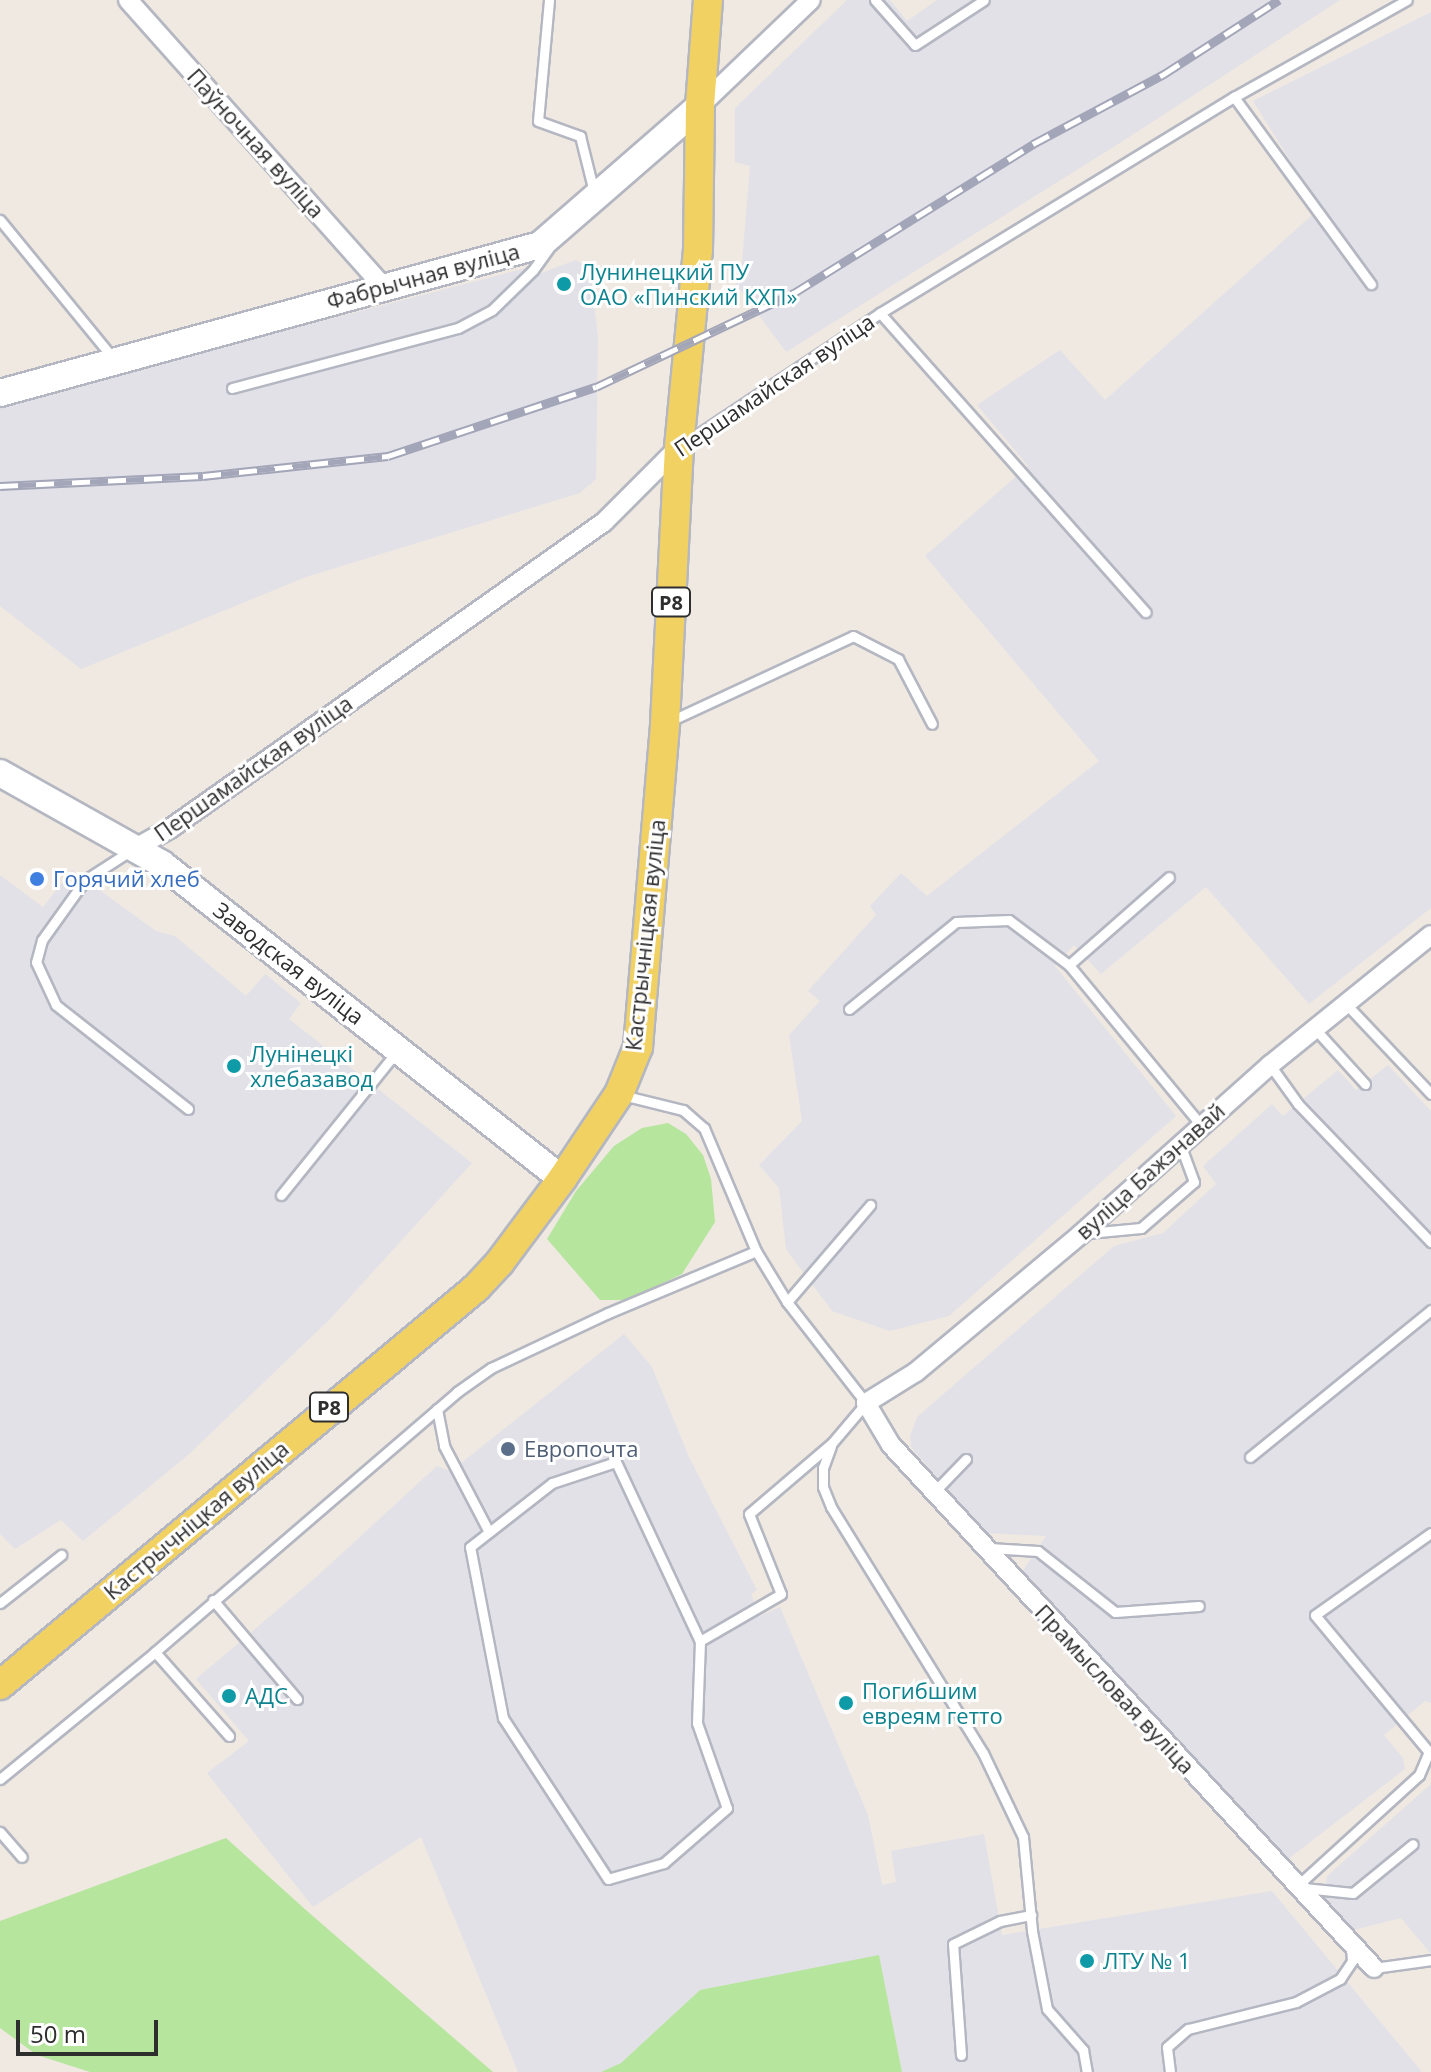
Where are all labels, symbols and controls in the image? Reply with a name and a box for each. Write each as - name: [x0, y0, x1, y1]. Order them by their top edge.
- street label: Паўночная вуліца: [182, 63, 330, 223]
- street label: Фабрычная вуліца: [324, 238, 522, 314]
- place label: Лунинецкий ПУ ОАО «Пинский КХП»: [580, 258, 797, 310]
- marker: Лунинецкий ПУ ОАО «Пинский КХП»: [555, 275, 573, 293]
- street label: Першамайская вуліца: [669, 308, 879, 462]
- road number: Р8: [651, 586, 691, 618]
- street label: Першамайская вуліца: [149, 690, 357, 846]
- street label: Кастрычніцкая вуліца: [620, 818, 670, 1052]
- place label: Горячий хлеб: [53, 866, 200, 892]
- marker: Горячий хлеб: [28, 870, 46, 888]
- street label: Заводская вуліца: [209, 896, 369, 1030]
- place label: Лунінецкі хлебазавод: [250, 1040, 373, 1092]
- marker: Лунінецкі хлебазавод: [225, 1057, 243, 1075]
- street label: вуліца Бажэнавай: [1070, 1097, 1230, 1245]
- road number: Р8: [309, 1391, 349, 1423]
- street label: Кастрычніцкая вуліца: [98, 1435, 294, 1605]
- place label: Европочта: [524, 1436, 638, 1462]
- marker: Европочта: [499, 1440, 517, 1458]
- street label: Прамысловая вуліца: [1030, 1599, 1200, 1779]
- place label: Погибшим евреям гетто: [862, 1677, 1003, 1728]
- place label: АДС: [245, 1683, 288, 1709]
- marker: АДС: [220, 1687, 238, 1705]
- marker: Погибшим евреям гетто: [837, 1694, 855, 1712]
- place label: ЛТУ № 1: [1103, 1948, 1191, 1974]
- marker: ЛТУ № 1: [1078, 1952, 1096, 1970]
- scale bar: [20, 2004, 162, 2054]
- text: 50 m: [30, 2017, 86, 2050]

